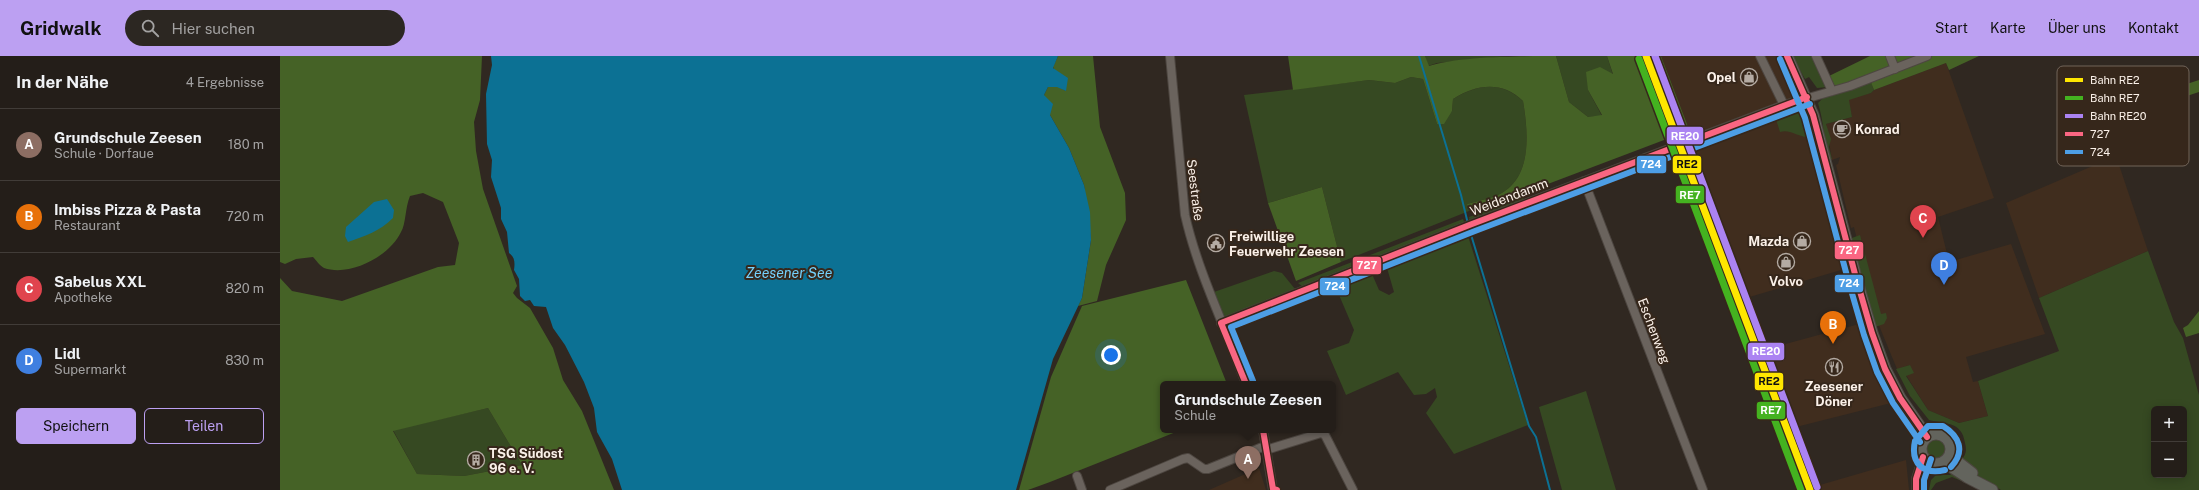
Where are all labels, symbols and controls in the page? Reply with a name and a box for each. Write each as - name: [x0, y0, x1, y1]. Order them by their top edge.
- search box: [125, 10, 405, 46]
- text: Gridwalk: [20, 17, 101, 39]
- icon: search: [139, 17, 161, 39]
- text: Hier suchen: [171, 20, 255, 37]
- text: Start: [1935, 20, 1968, 36]
- text: Karte: [1990, 20, 2026, 36]
- text: Über uns: [2048, 20, 2106, 36]
- text: Kontakt: [2128, 20, 2179, 36]
- legend: [2057, 66, 2189, 166]
- shop icon: Opel: [1739, 67, 1759, 87]
- place label: Opel: [1707, 70, 1736, 85]
- text: In der Nähe: [16, 72, 109, 92]
- text: Bahn RE2: [2090, 74, 2140, 86]
- text: 4 Ergebnisse: [186, 75, 264, 90]
- text: Bahn RE7: [2090, 92, 2140, 104]
- text: Bahn RE20: [2090, 110, 2147, 122]
- cafe icon: Konrad: [1832, 119, 1852, 139]
- place label: Konrad: [1855, 122, 1900, 137]
- line badge: RE20: [1666, 126, 1704, 145]
- text: 727: [2090, 128, 2110, 140]
- text: Grundschule Zeesen: [54, 129, 202, 146]
- text: RE20: [1671, 130, 1699, 142]
- text: A: [24, 137, 34, 152]
- text: 180 m: [228, 137, 264, 152]
- text: Schule · Dorfaue: [54, 146, 154, 161]
- text: 724: [2090, 146, 2110, 158]
- line badge: 724: [1636, 155, 1667, 174]
- line badge: RE2: [1672, 155, 1702, 174]
- street label: Seestraße: [1184, 158, 1206, 222]
- text: 724: [1640, 158, 1662, 170]
- text: RE2: [1676, 158, 1698, 170]
- street label: Weidendamm: [1468, 175, 1550, 219]
- line badge: RE7: [1675, 185, 1705, 204]
- text: RE7: [1679, 189, 1701, 201]
- text: Imbiss Pizza & Pasta: [54, 201, 201, 218]
- pin: C: [1910, 205, 1936, 238]
- text: B: [25, 209, 33, 224]
- text: 720 m: [226, 209, 264, 224]
- text: Restaurant: [54, 218, 120, 233]
- place label: Freiwillige Feuerwehr Zeesen: [1229, 229, 1344, 259]
- shop icon: Mazda: [1792, 231, 1812, 251]
- public building icon: Freiwillige Feuerwehr Zeesen: [1206, 233, 1226, 253]
- place label: Mazda: [1748, 234, 1789, 249]
- line badge: 727: [1834, 241, 1864, 260]
- text: 727: [1839, 244, 1860, 256]
- shop icon: Volvo: [1776, 252, 1796, 272]
- pin: D: [1931, 252, 1957, 285]
- line badge: 727: [1352, 256, 1382, 275]
- text: 727: [1357, 259, 1378, 271]
- water label: Zeesener See: [746, 265, 833, 281]
- text: Sabelus XXL: [54, 273, 146, 290]
- place label: Volvo: [1769, 274, 1803, 289]
- line badge: 724: [1834, 274, 1864, 293]
- line badge: 724: [1319, 277, 1350, 296]
- text: 724: [1838, 277, 1860, 289]
- text: 724: [1324, 280, 1346, 292]
- text: C: [24, 281, 34, 296]
- text: 820 m: [225, 281, 264, 296]
- text: Apotheke: [54, 290, 112, 305]
- street label: Eschenweg: [1635, 296, 1673, 366]
- pin: B: [1820, 311, 1846, 344]
- line badge: RE20: [1747, 342, 1785, 361]
- text: Lidl: [54, 345, 81, 362]
- your location: [1101, 345, 1121, 365]
- text: RE20: [1752, 345, 1780, 357]
- text: D: [24, 353, 34, 368]
- text: 830 m: [225, 353, 264, 368]
- restaurant icon: Zeesener Döner: [1824, 357, 1844, 377]
- text: Supermarkt: [54, 362, 126, 377]
- line badge: RE2: [1754, 372, 1784, 391]
- text: RE2: [1758, 375, 1780, 387]
- place label: Zeesener Döner: [1805, 379, 1864, 409]
- popup: [1160, 381, 1336, 433]
- text: Grundschule Zeesen: [1174, 391, 1322, 408]
- line badge: RE7: [1756, 401, 1786, 420]
- text: RE7: [1760, 404, 1782, 416]
- map controls: [2151, 406, 2187, 478]
- button: +: [2151, 406, 2187, 442]
- button: Speichern: [16, 408, 136, 444]
- button: Teilen: [144, 408, 264, 444]
- text: Schule: [1174, 408, 1216, 423]
- button: −: [2151, 442, 2187, 478]
- place label: TSG Südost 96 e. V.: [489, 446, 563, 476]
- pin: A: [1235, 446, 1261, 479]
- building icon: TSG Südost 96 e. V.: [466, 450, 486, 470]

